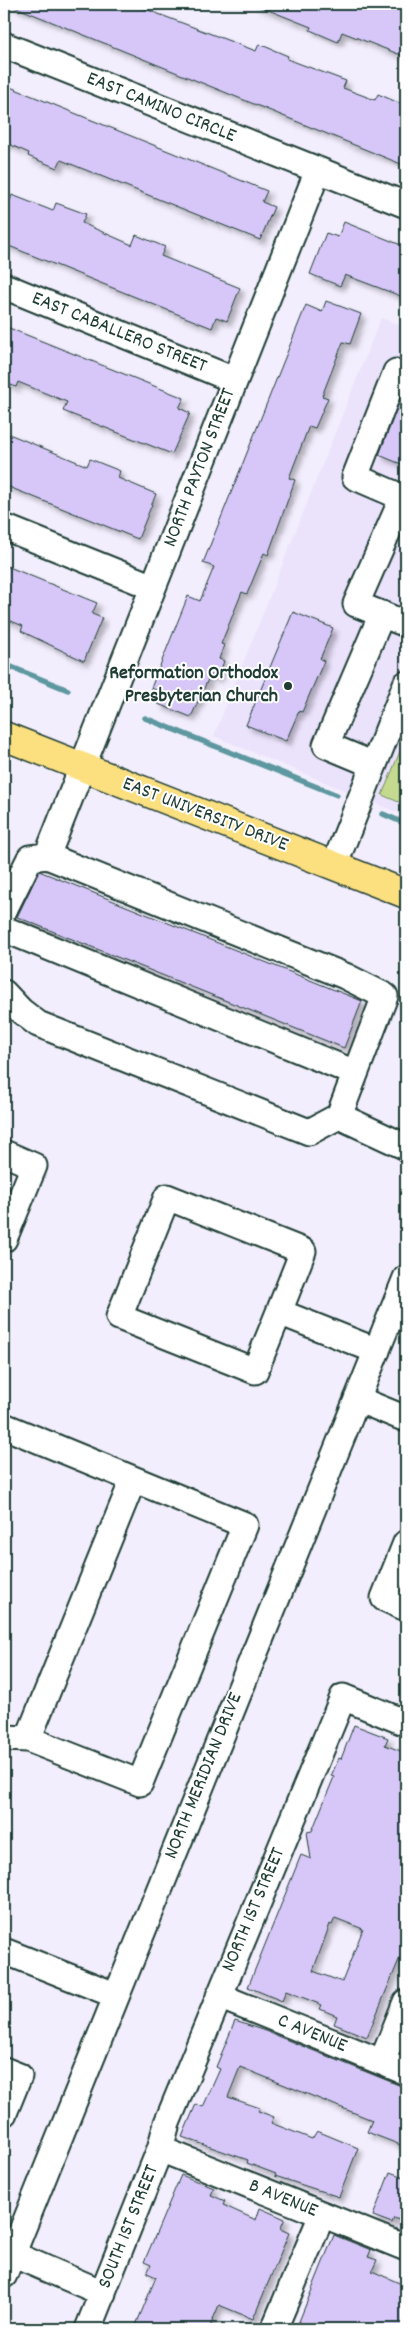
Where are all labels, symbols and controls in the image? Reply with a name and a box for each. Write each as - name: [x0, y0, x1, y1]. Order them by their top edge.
- street label: EAST CAMINO CIRCLE: [82, 65, 240, 151]
- street label: EAST CABALLERO STREET: [27, 285, 211, 381]
- street label: NORTH PAYTON STREET: [157, 385, 243, 551]
- place label: Reformation Orthodox Presbyterian Church: [109, 660, 279, 711]
- marker: Reformation Orthodox Presbyterian Church: [282, 680, 294, 692]
- street label: EAST UNIVERSITY DRIVE: [118, 770, 292, 860]
- street label: NORTH MERIDIAN DRIVE: [158, 1688, 250, 1864]
- street label: NORTH 1ST STREET: [215, 1844, 293, 1976]
- street label: C AVENUE: [273, 2007, 351, 2061]
- street label: SOUTH 1ST STREET: [91, 2161, 167, 2293]
- street label: B AVENUE: [244, 2172, 322, 2226]

